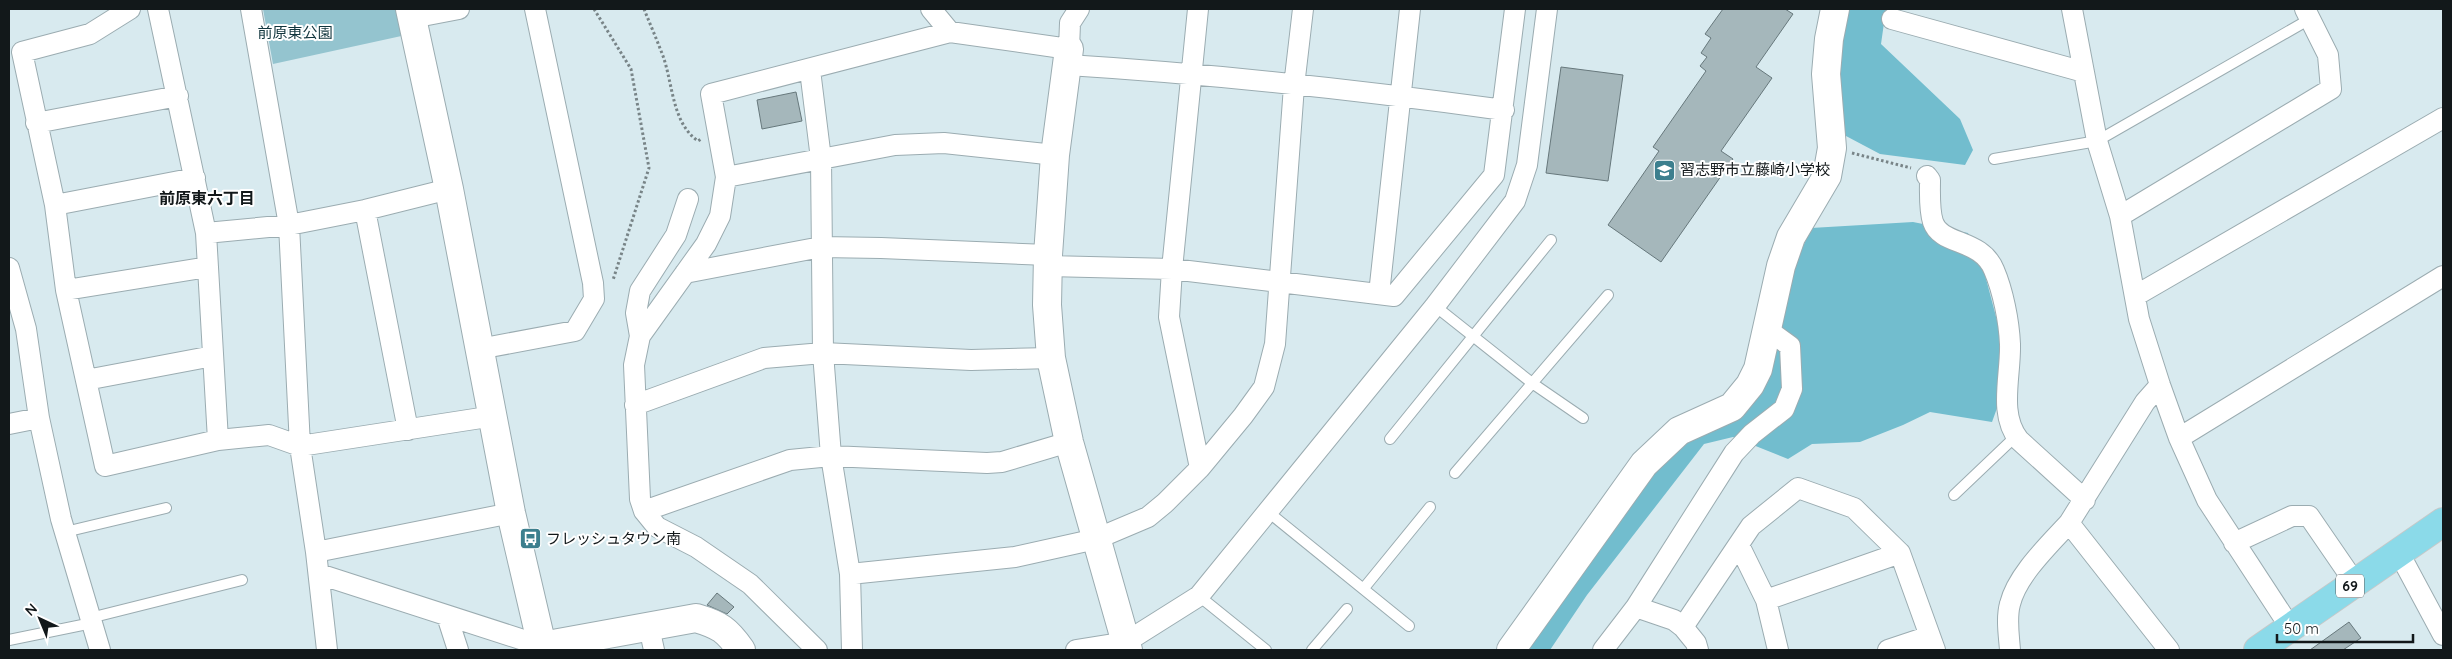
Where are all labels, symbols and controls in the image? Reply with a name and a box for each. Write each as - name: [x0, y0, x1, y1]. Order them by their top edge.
- park label: 前原東公園: [257, 23, 333, 42]
- school or university icon: 習志野市立藤崎小学校: [1652, 158, 1676, 182]
- place label: 習志野市立藤崎小学校: [1680, 160, 1830, 179]
- district label: 前原東六丁目: [159, 188, 255, 208]
- bus stop icon: フレッシュタウン南: [518, 527, 542, 551]
- place label: フレッシュタウン南: [546, 529, 681, 548]
- road number: 69: [2336, 574, 2364, 598]
- north arrow: [15, 594, 65, 644]
- text: N: [21, 600, 41, 620]
- scale bar: [2277, 612, 2413, 644]
- text: 50 m: [2284, 619, 2319, 638]

